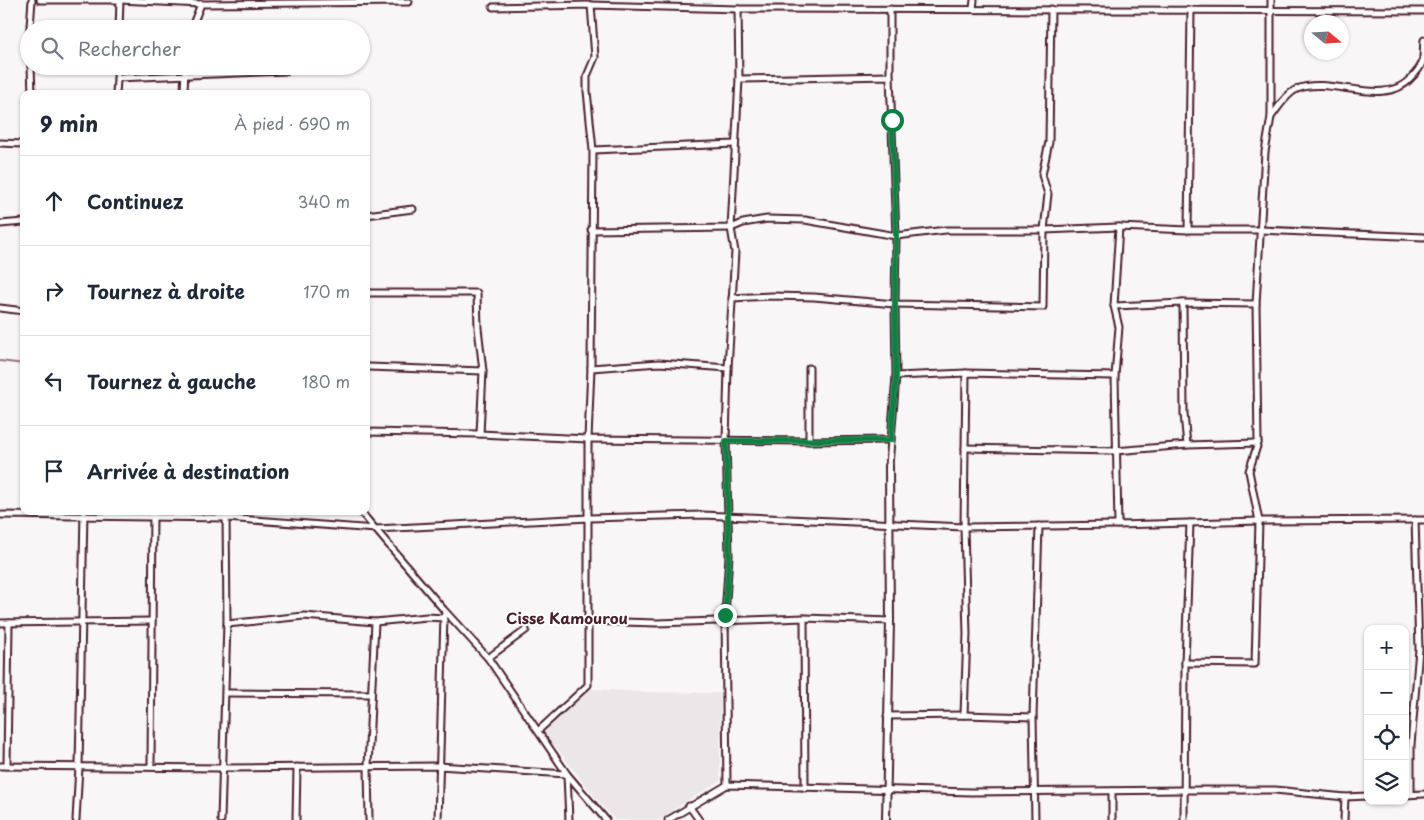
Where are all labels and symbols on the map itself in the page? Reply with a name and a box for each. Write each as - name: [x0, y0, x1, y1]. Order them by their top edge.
- north arrow: [1304, 15, 1349, 60]
- route start: [881, 109, 904, 132]
- route end: [714, 604, 737, 627]
- district label: Cisse Kamourou: [506, 606, 628, 629]

